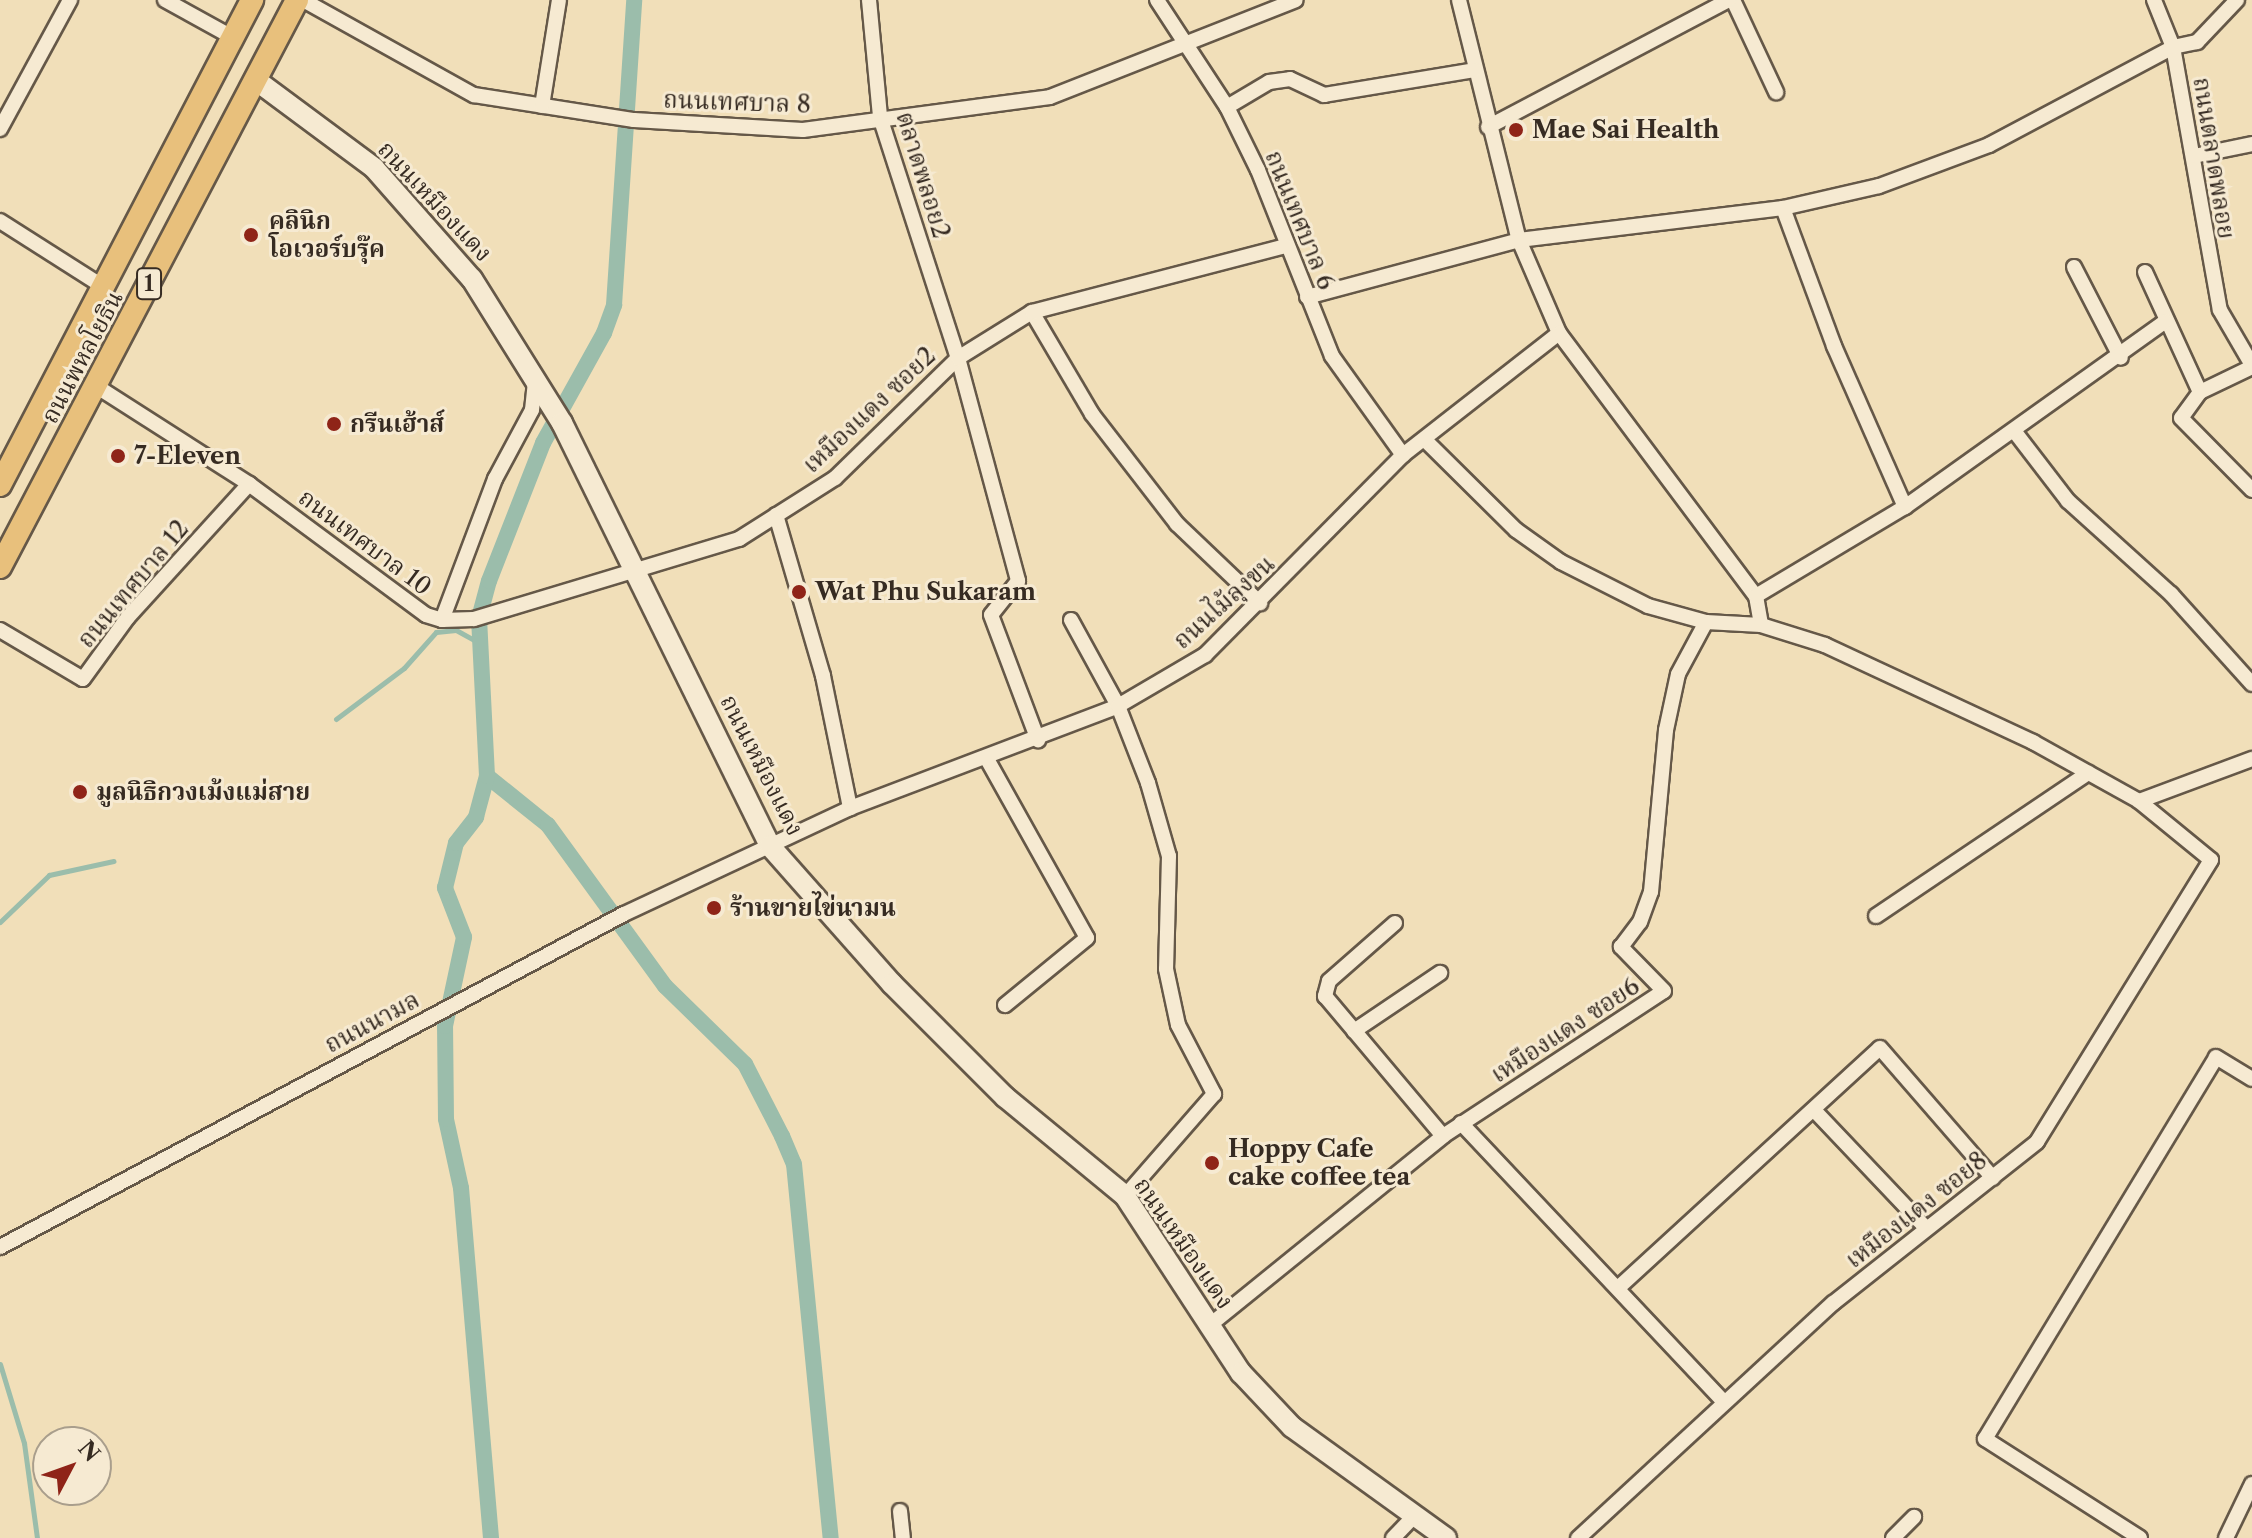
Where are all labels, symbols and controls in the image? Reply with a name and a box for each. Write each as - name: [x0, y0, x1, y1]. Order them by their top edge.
- street label: ถนนตลาดพลอย: [2187, 75, 2241, 241]
- street label: ถนนเทศบาล 8: [663, 85, 811, 119]
- street label: ตลาดพลอย2: [890, 108, 956, 242]
- place label: Mae Sai Health: [1532, 116, 1719, 144]
- marker: Mae Sai Health: [1507, 121, 1525, 139]
- street label: ถนนเหมืองแดง: [372, 135, 498, 267]
- street label: ถนนเทศบาล 6: [1259, 146, 1341, 294]
- place label: คลินิก โอเวอร์บรุ๊ค: [269, 207, 385, 263]
- marker: คลินิก โอเวอร์บรุ๊ค: [240, 224, 262, 246]
- road number: 1: [135, 266, 163, 302]
- street label: ถนนพหลโยธิน: [35, 286, 129, 428]
- street label: เหมืองแดง ซอย2: [797, 341, 941, 479]
- place label: กรีนเฮ้าส์: [350, 410, 444, 438]
- marker: กรีนเฮ้าส์: [325, 415, 343, 433]
- place label: 7-Eleven: [134, 442, 241, 470]
- marker: 7-Eleven: [109, 447, 127, 465]
- street label: ถนนเทศบาล 10: [293, 483, 437, 601]
- street label: ถนนเทศบาล 12: [71, 515, 195, 653]
- street label: ถนนไม้ลุงขน: [1168, 549, 1280, 655]
- place label: Wat Phu Sukaram: [815, 578, 1036, 606]
- marker: Wat Phu Sukaram: [790, 583, 808, 601]
- street label: ถนนเหมืองแดง: [714, 690, 810, 840]
- place label: มูลนิธิกวงเม้งแม่สาย: [96, 778, 310, 806]
- marker: มูลนิธิกวงเม้งแม่สาย: [71, 783, 89, 801]
- place label: ร้านขายไข่นามน: [730, 894, 896, 922]
- marker: ร้านขายไข่นามน: [705, 899, 723, 917]
- street label: เหมืองแดง ซอย6: [1485, 971, 1645, 1089]
- street label: ถนนนามล: [320, 985, 424, 1059]
- place label: Hoppy Cafe cake coffee tea: [1228, 1135, 1410, 1191]
- street label: เหมืองแดง ซอย8: [1840, 1146, 1992, 1274]
- marker: Hoppy Cafe cake coffee tea: [1203, 1154, 1221, 1172]
- street label: ถนนเหมืองแดง: [1128, 1172, 1240, 1314]
- north arrow: [32, 1426, 112, 1506]
- text: N: [73, 1435, 105, 1467]

